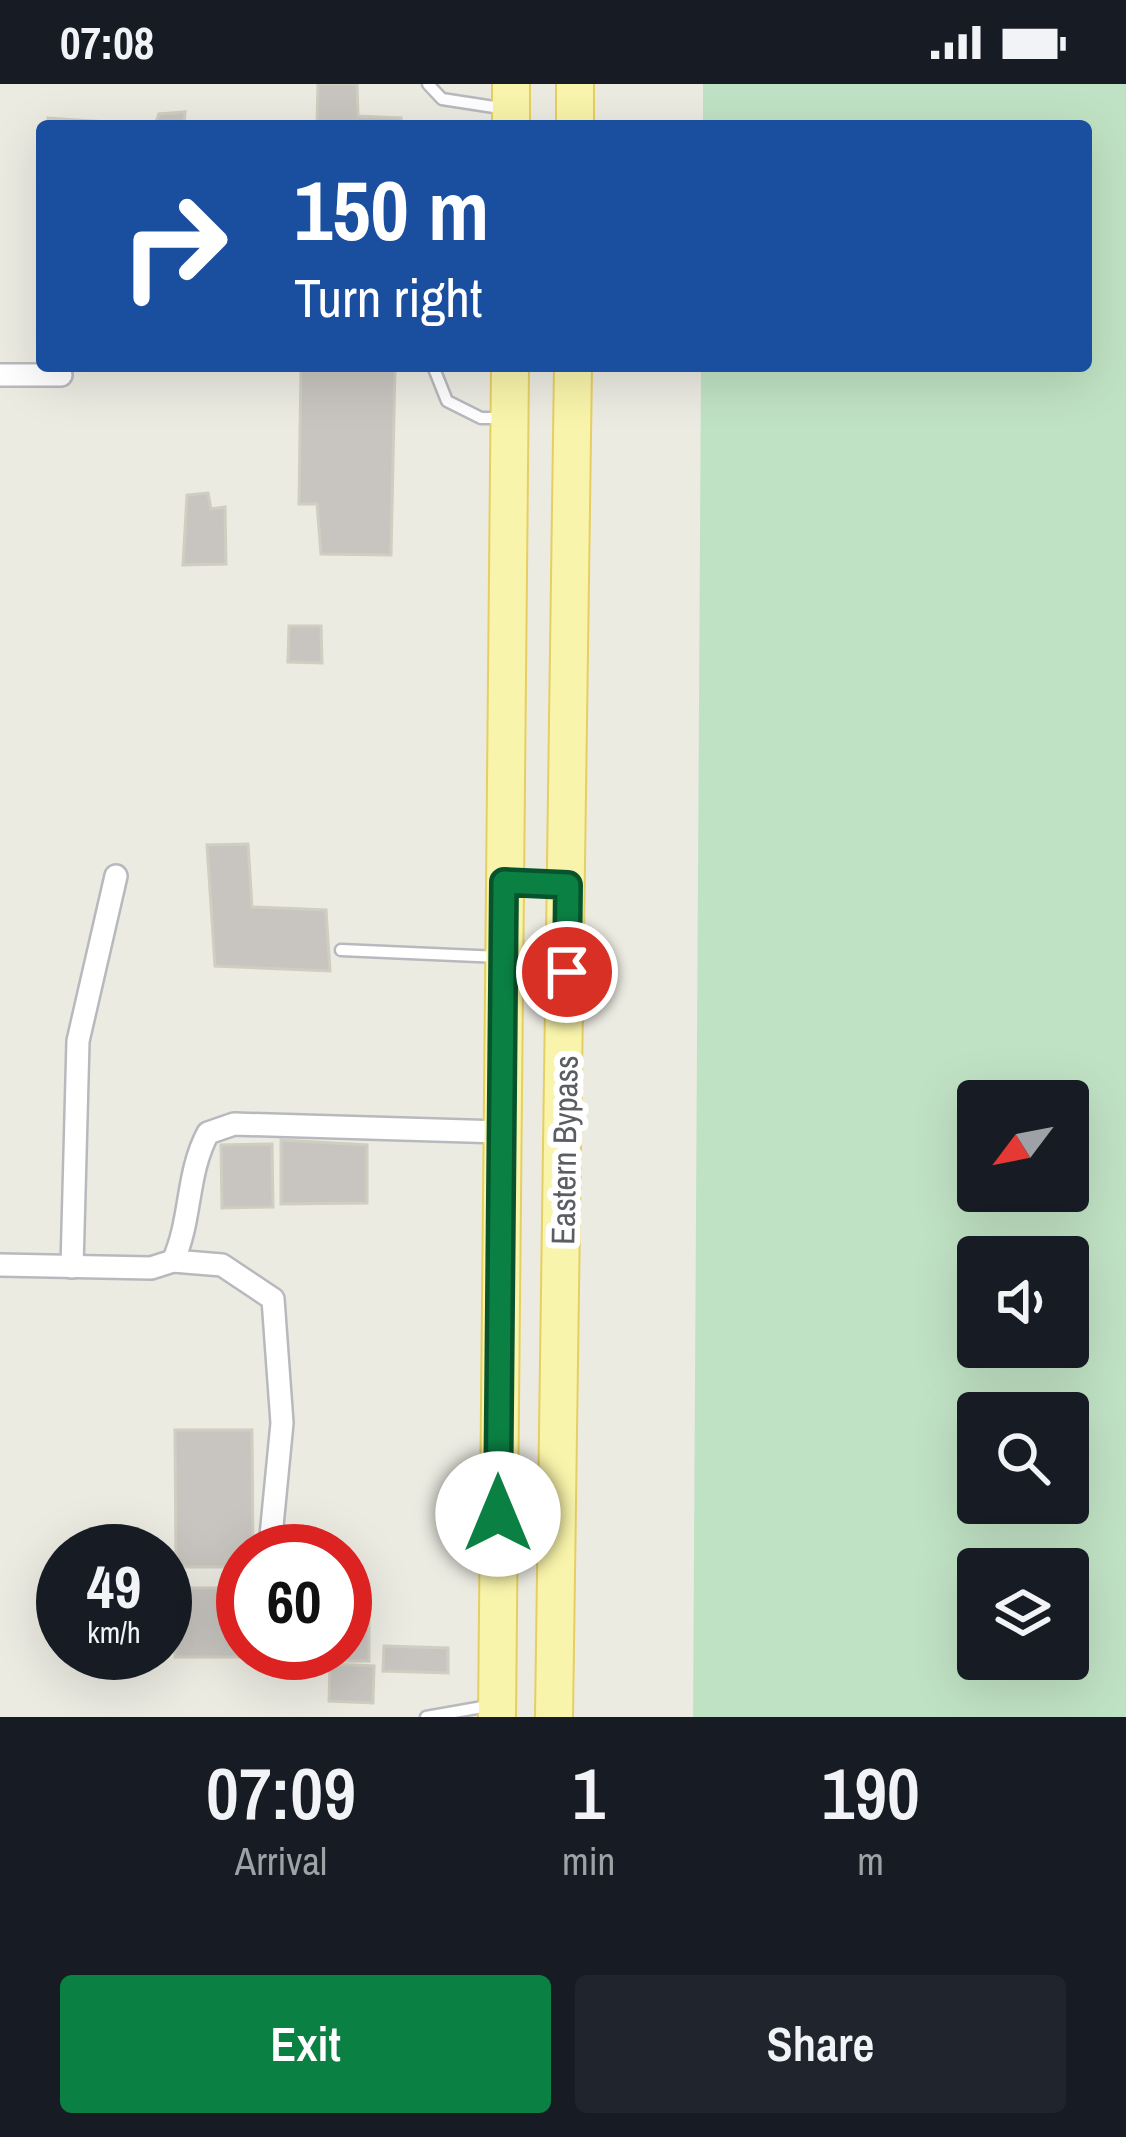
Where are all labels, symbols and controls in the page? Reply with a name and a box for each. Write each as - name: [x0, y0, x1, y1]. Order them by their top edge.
- text: 07:08: [60, 12, 154, 73]
- text: 150 m: [294, 153, 489, 266]
- icon: right: [96, 168, 252, 324]
- text: Turn right: [294, 261, 482, 334]
- pin: [516, 921, 618, 1023]
- icon: arrive: [534, 939, 600, 1005]
- street label: Eastern Bypass: [540, 1055, 588, 1245]
- north arrow: [957, 1080, 1089, 1212]
- map controls: [957, 1080, 1089, 1680]
- button: sound: [957, 1236, 1089, 1368]
- button: search: [957, 1392, 1089, 1524]
- position arrow: [435, 1451, 561, 1577]
- speed limit sign: 60: [216, 1524, 372, 1680]
- text: 49: [87, 1546, 141, 1627]
- button: layers: [957, 1548, 1089, 1680]
- text: km/h: [87, 1612, 141, 1652]
- text: 07:09: [206, 1744, 356, 1841]
- text: 1: [572, 1744, 605, 1841]
- text: 190: [821, 1744, 920, 1841]
- text: Arrival: [235, 1835, 327, 1887]
- text: min: [562, 1835, 615, 1887]
- text: m: [857, 1835, 884, 1887]
- button: Exit: [60, 1975, 551, 2113]
- button: Share: [575, 1975, 1066, 2113]

